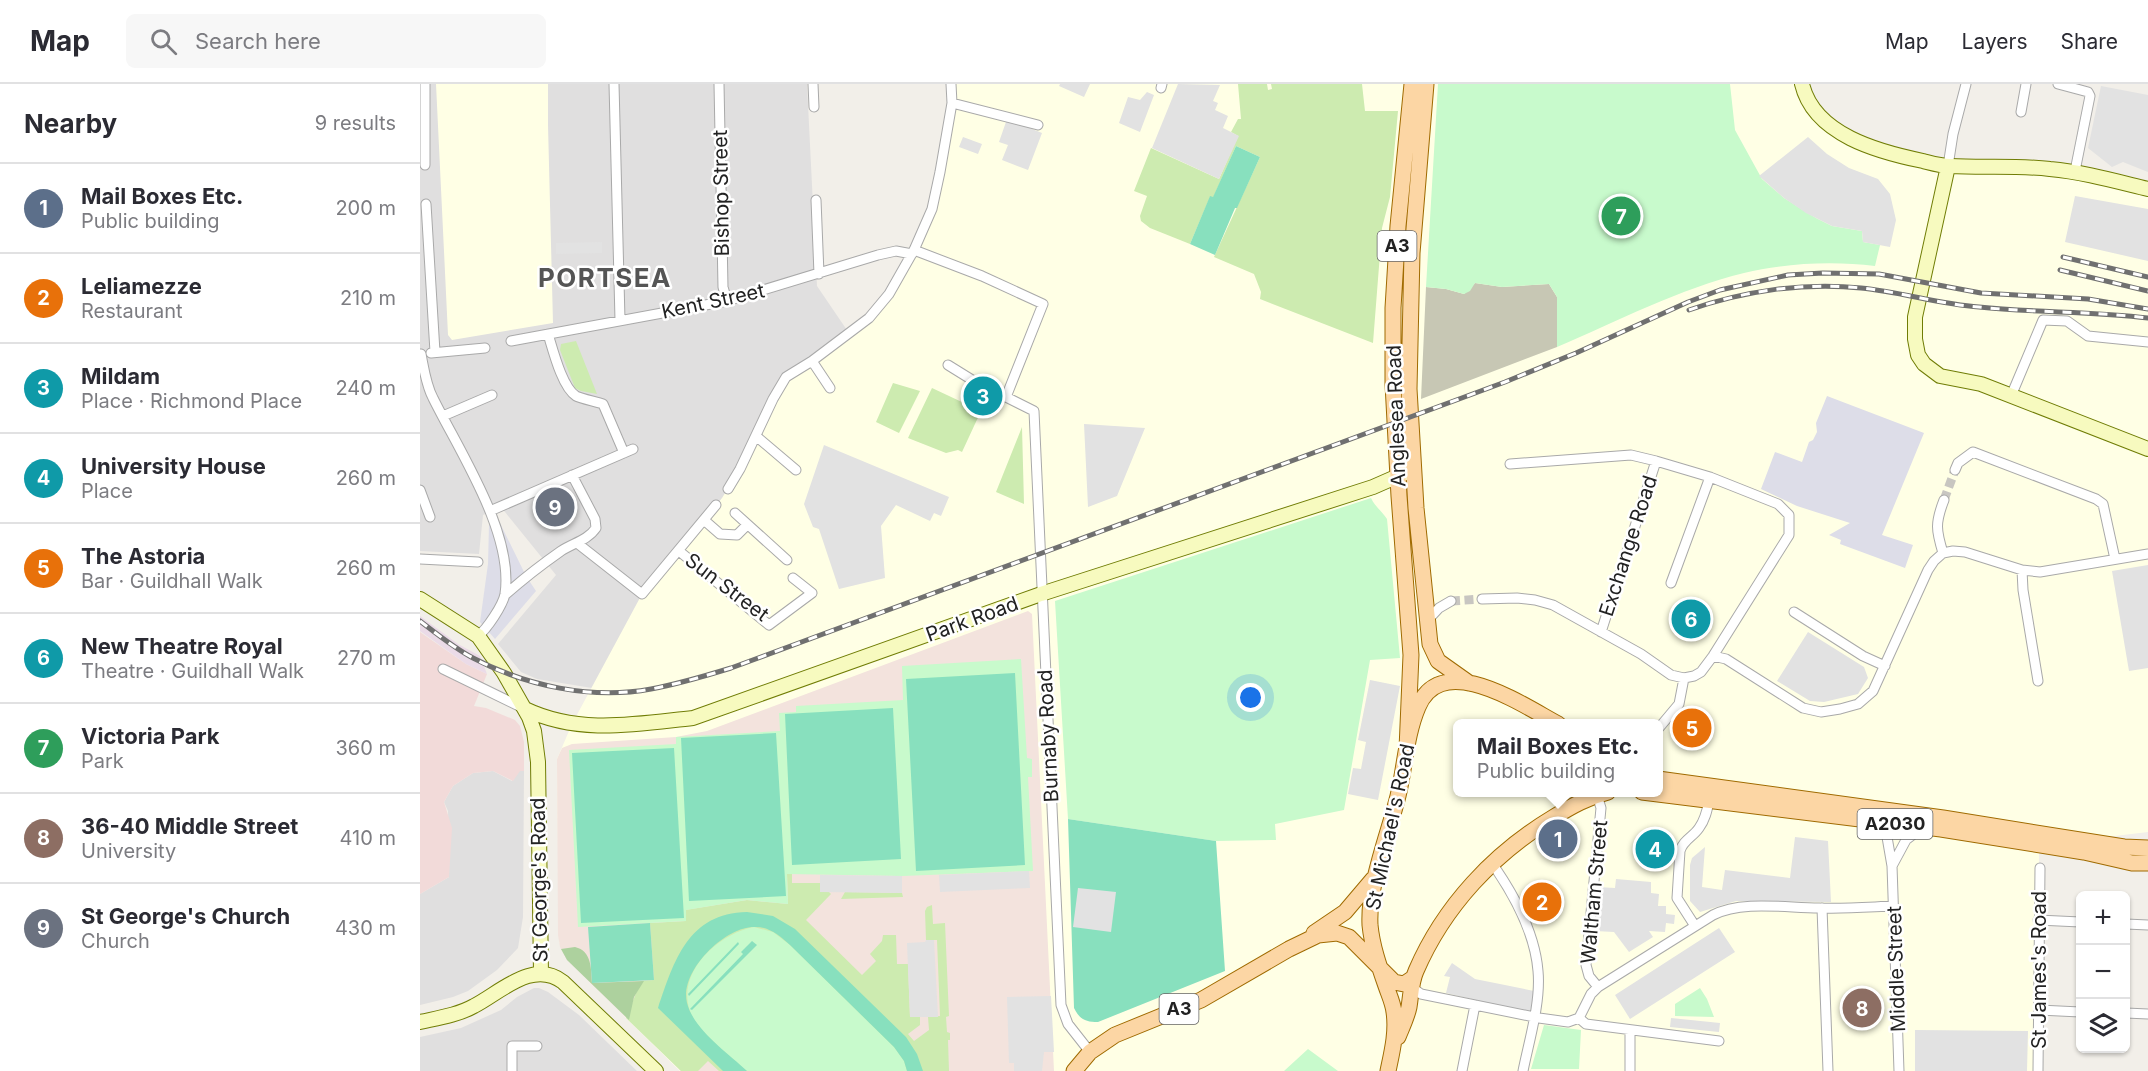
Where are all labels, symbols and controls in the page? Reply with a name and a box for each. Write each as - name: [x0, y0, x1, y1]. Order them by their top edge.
- search box: [126, 14, 546, 68]
- text: Map: [30, 24, 90, 58]
- icon: search: [147, 25, 180, 58]
- text: Search here: [195, 28, 321, 54]
- text: Map: [1885, 29, 1929, 54]
- text: Layers: [1962, 29, 2028, 54]
- text: Share: [2061, 29, 2118, 54]
- text: Nearby: [24, 108, 117, 139]
- text: 9 results: [315, 111, 396, 135]
- street label: Bishop Street: [708, 129, 734, 257]
- text: Mail Boxes Etc.: [81, 183, 243, 209]
- pin: 7: [1602, 194, 1640, 238]
- text: 1: [39, 196, 48, 220]
- text: 200 m: [335, 196, 396, 220]
- text: Public building: [81, 209, 220, 233]
- road number: A3: [1378, 231, 1416, 261]
- district label: PORTSEA: [538, 262, 672, 293]
- text: Leliamezze: [81, 273, 202, 299]
- street label: Kent Street: [659, 278, 767, 324]
- text: 2: [37, 286, 50, 310]
- text: 210 m: [340, 286, 396, 310]
- text: Restaurant: [81, 299, 183, 323]
- street label: Anglesea Road: [1382, 345, 1410, 487]
- text: Mildam: [81, 363, 160, 389]
- pin: 3: [964, 374, 1002, 418]
- text: 3: [37, 376, 50, 400]
- text: 240 m: [335, 376, 396, 400]
- text: Place · Richmond Place: [81, 389, 302, 413]
- text: University House: [81, 453, 266, 479]
- text: 4: [37, 466, 50, 490]
- text: 260 m: [336, 466, 396, 490]
- street label: Exchange Road: [1594, 473, 1662, 619]
- text: Place: [81, 479, 133, 503]
- pin: 9: [536, 484, 574, 530]
- text: The Astoria: [81, 543, 205, 569]
- street label: Sun Street: [680, 548, 774, 627]
- text: 5: [37, 556, 50, 580]
- text: 260 m: [336, 556, 396, 580]
- text: Bar · Guildhall Walk: [81, 569, 263, 593]
- street label: Park Road: [922, 591, 1022, 647]
- pin: 6: [1672, 596, 1710, 642]
- text: New Theatre Royal: [81, 633, 283, 659]
- text: 6: [37, 646, 50, 670]
- text: 270 m: [337, 646, 396, 670]
- text: Theatre · Guildhall Walk: [81, 659, 304, 683]
- street label: Burnaby Road: [1033, 669, 1063, 803]
- your location: [1236, 683, 1265, 712]
- pin: 5: [1672, 706, 1712, 750]
- popup: [1453, 719, 1663, 797]
- text: Victoria Park: [81, 723, 220, 749]
- text: Mail Boxes Etc.: [1477, 733, 1639, 759]
- text: 7: [38, 736, 49, 760]
- text: 360 m: [335, 736, 396, 760]
- street label: St Michael's Road: [1361, 742, 1419, 912]
- text: Park: [81, 749, 124, 773]
- text: Public building: [1477, 759, 1615, 783]
- street label: St George's Road: [526, 797, 552, 963]
- road number: A2030: [1858, 809, 1932, 839]
- text: 36-40 Middle Street: [81, 813, 298, 839]
- pin: 1: [1538, 816, 1578, 861]
- street label: Waltham Street: [1576, 819, 1612, 965]
- text: 8: [37, 826, 50, 850]
- text: 410 m: [340, 826, 396, 850]
- pin: 4: [1636, 826, 1674, 872]
- text: University: [81, 839, 176, 863]
- pin: 2: [1522, 880, 1562, 924]
- street label: St James's Road: [2027, 891, 2051, 1049]
- map controls: [2076, 891, 2130, 1053]
- button: +: [2076, 891, 2130, 945]
- text: St George's Church: [81, 903, 290, 929]
- street label: Middle Street: [1882, 905, 1910, 1032]
- text: 9: [37, 916, 50, 940]
- text: 430 m: [335, 916, 396, 940]
- text: Church: [81, 929, 150, 953]
- button: −: [2076, 945, 2130, 999]
- pin: 8: [1842, 986, 1882, 1030]
- road number: A3: [1160, 994, 1198, 1024]
- button: layers: [2076, 999, 2130, 1053]

